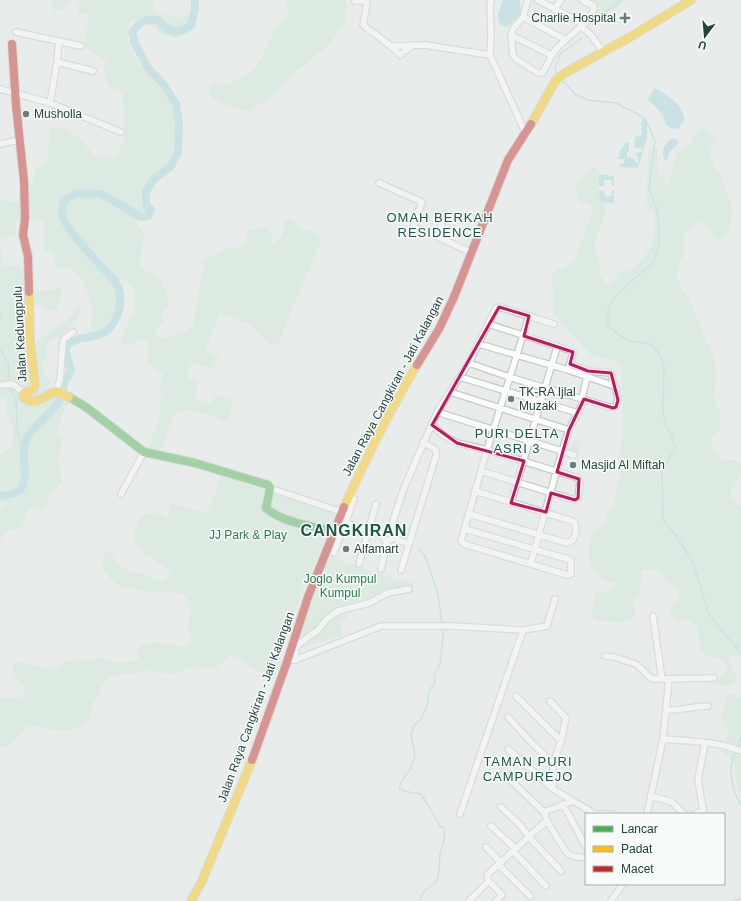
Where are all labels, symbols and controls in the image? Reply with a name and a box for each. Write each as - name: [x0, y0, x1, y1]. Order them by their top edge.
- place label: Charlie Hospital: [531, 11, 616, 25]
- marker: Charlie Hospital: [619, 12, 631, 24]
- north arrow: [685, 16, 725, 56]
- text: U: [697, 39, 708, 52]
- place label: Musholla: [34, 107, 82, 121]
- marker: Musholla: [21, 109, 31, 119]
- district label: OMAH BERKAH RESIDENCE: [386, 210, 494, 240]
- street label: Jalan Kedungpulu: [10, 286, 30, 382]
- street label: Jalan Raya Cangkiran - Jati Kalangan: [340, 294, 446, 478]
- place label: TK-RA Ijlal Muzaki: [519, 385, 576, 413]
- marker: TK-RA Ijlal Muzaki: [506, 394, 516, 404]
- district label: PURI DELTA ASRI 3: [475, 426, 559, 456]
- place label: Masjid Al Miftah: [581, 458, 665, 472]
- marker: Masjid Al Miftah: [568, 460, 578, 470]
- district label: CANGKIRAN: [301, 522, 407, 539]
- park label: JJ Park & Play: [209, 528, 287, 542]
- place label: Alfamart: [354, 542, 399, 556]
- marker: Alfamart: [341, 544, 351, 554]
- park label: Joglo Kumpul Kumpul: [304, 572, 376, 600]
- street label: Jalan Raya Cangkiran - Jati Kalangan: [215, 610, 297, 804]
- district label: TAMAN PURI CAMPUREJO: [483, 754, 573, 784]
- legend: [585, 813, 725, 885]
- text: Lancar: [621, 822, 658, 836]
- text: Padat: [621, 842, 653, 856]
- text: Macet: [621, 862, 654, 876]

